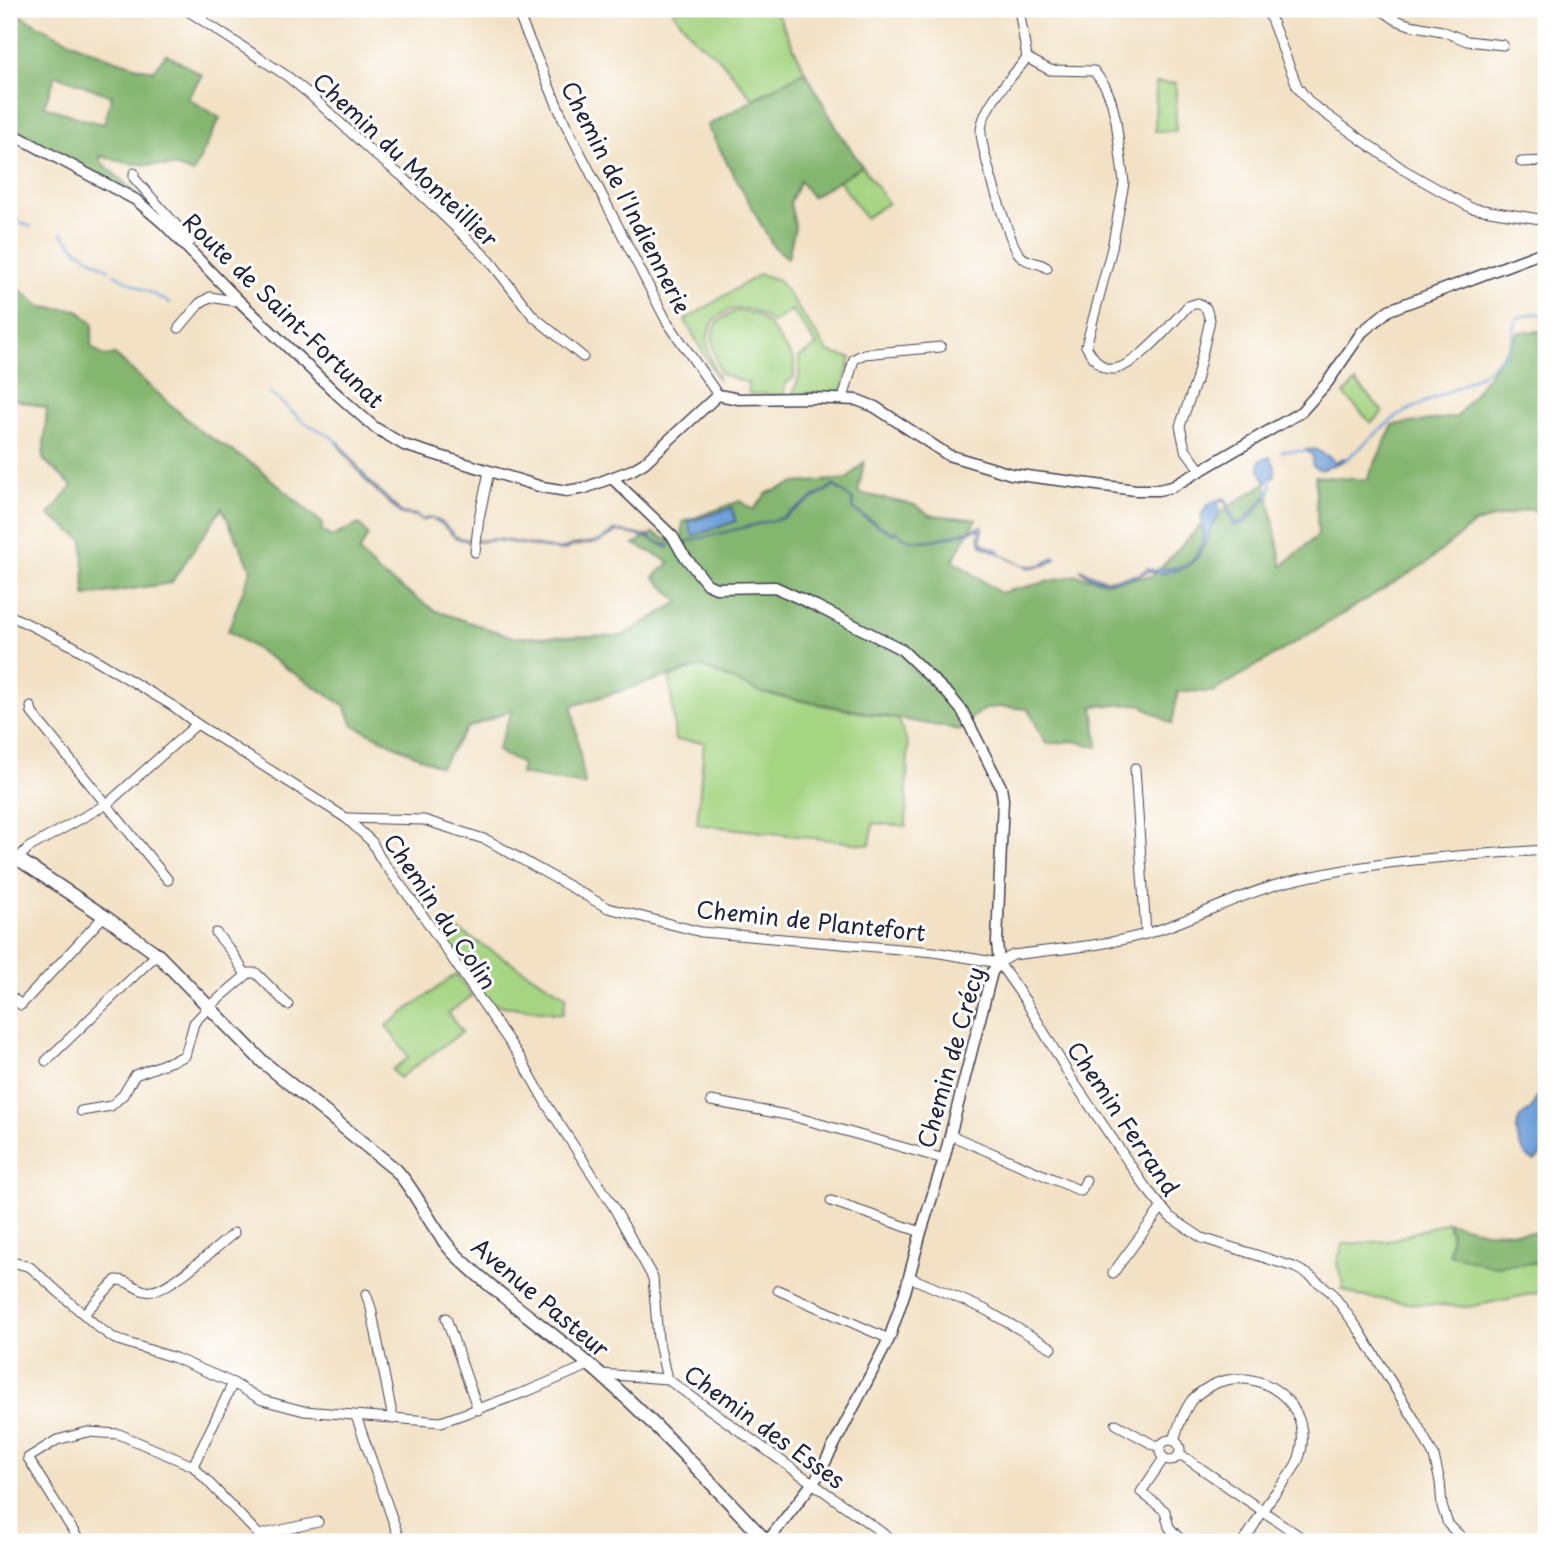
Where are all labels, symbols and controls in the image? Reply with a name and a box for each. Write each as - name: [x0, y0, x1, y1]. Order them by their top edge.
- street label: Chemin du Monteillier: [305, 64, 507, 255]
- street label: Chemin de l'Indiennerie: [553, 75, 701, 319]
- street label: Route de Saint-Fortunat: [175, 204, 393, 416]
- street label: Chemin du Colin: [376, 826, 506, 996]
- street label: Chemin de Plantefort: [695, 891, 927, 949]
- street label: Chemin de Crécy: [907, 962, 993, 1152]
- street label: Chemin Ferrand: [1059, 1034, 1189, 1202]
- street label: Avenue Pasteur: [465, 1229, 618, 1365]
- street label: Chemin des Esses: [677, 1356, 853, 1496]

